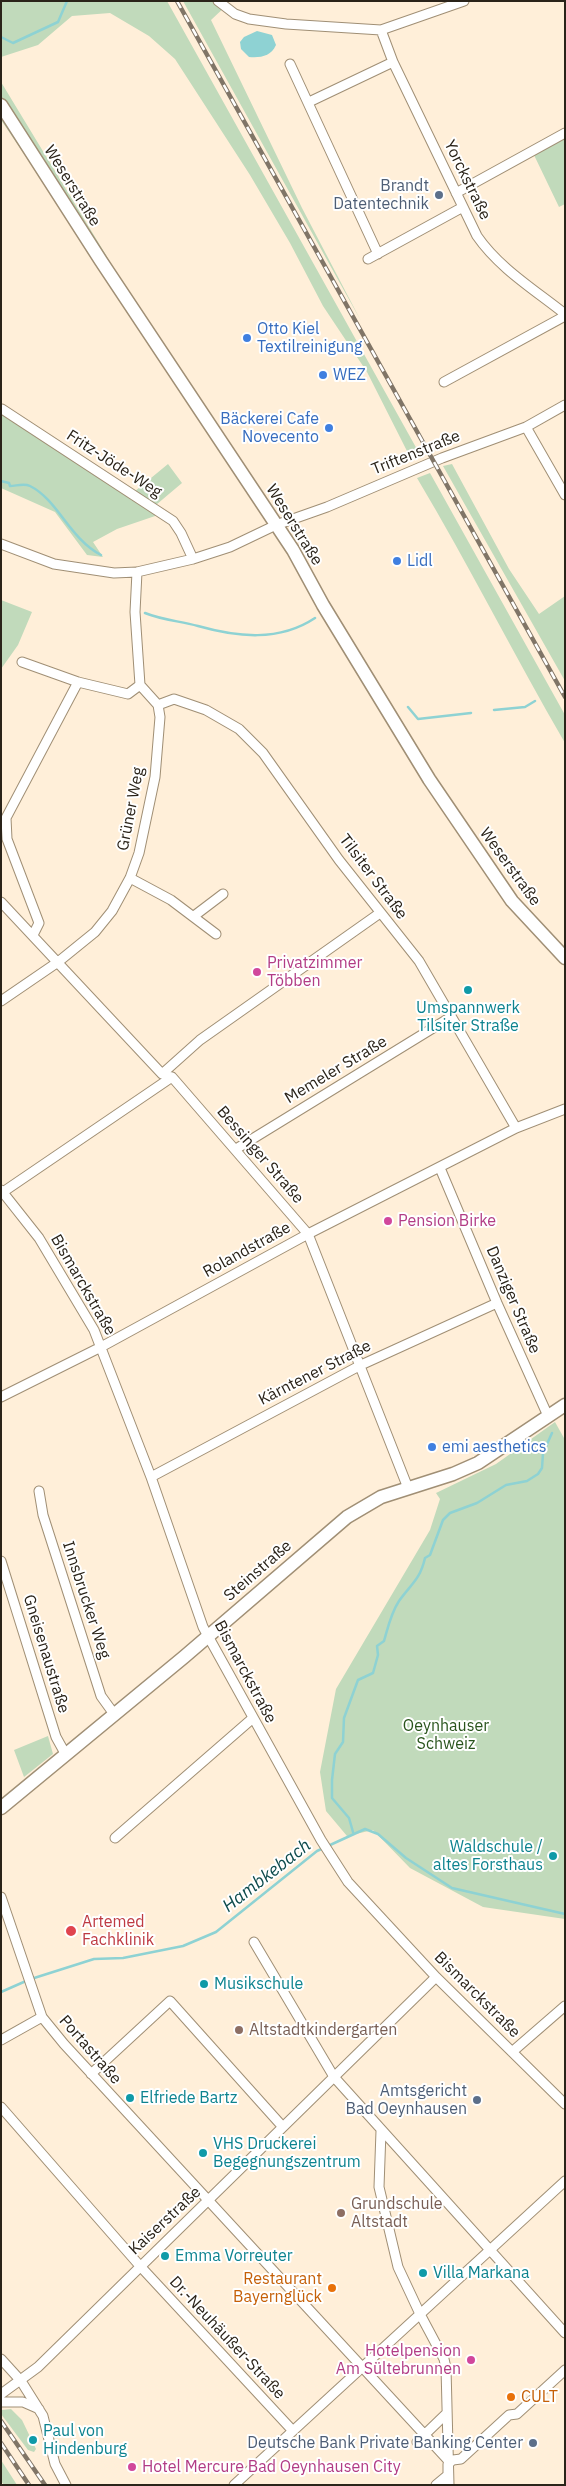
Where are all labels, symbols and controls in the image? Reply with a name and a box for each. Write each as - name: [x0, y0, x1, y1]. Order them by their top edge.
- street label: Yorckstraße: [439, 137, 495, 223]
- street label: Weserstraße: [40, 142, 104, 230]
- place label: Brandt Datentechnik: [333, 176, 429, 214]
- marker: Brandt Datentechnik: [433, 189, 445, 201]
- place label: Otto Kiel Textilreinigung: [257, 319, 362, 357]
- marker: Otto Kiel Textilreinigung: [241, 332, 253, 344]
- place label: WEZ: [333, 365, 366, 385]
- marker: WEZ: [317, 369, 329, 381]
- place label: Bäckerei Cafe Novecento: [220, 409, 319, 447]
- marker: Bäckerei Cafe Novecento: [323, 422, 335, 434]
- street label: Fritz-Jöde-Weg: [63, 426, 165, 502]
- street label: Triftenstraße: [369, 427, 463, 479]
- street label: Weserstraße: [262, 481, 326, 569]
- place label: Lidl: [407, 551, 433, 571]
- marker: Lidl: [391, 555, 403, 567]
- street label: Grüner Weg: [113, 766, 149, 852]
- street label: Weserstraße: [475, 824, 545, 910]
- street label: Tilsiter Straße: [335, 831, 411, 923]
- place label: Privatzimmer Többen: [267, 953, 362, 991]
- marker: Privatzimmer Többen: [251, 966, 263, 978]
- marker: Umspannwerk Tilsiter Straße: [462, 984, 474, 996]
- place label: Umspannwerk Tilsiter Straße: [416, 998, 520, 1036]
- street label: Memeler Straße: [282, 1032, 390, 1108]
- street label: Bessinger Straße: [212, 1102, 308, 1208]
- place label: Pension Birke: [398, 1211, 496, 1231]
- marker: Pension Birke: [382, 1215, 394, 1227]
- street label: Rolandstraße: [200, 1218, 294, 1282]
- street label: Bismarckstraße: [46, 1231, 120, 1339]
- street label: Danziger Straße: [482, 1243, 544, 1357]
- street label: Kärntener Straße: [256, 1336, 374, 1410]
- place label: emi aesthetics: [442, 1437, 546, 1457]
- marker: emi aesthetics: [426, 1441, 438, 1453]
- street label: Steinstraße: [220, 1536, 296, 1606]
- street label: Innsbrucker Weg: [58, 1539, 114, 1661]
- street label: Gneisenaustraße: [19, 1592, 73, 1716]
- street label: Bismarckstraße: [210, 1617, 280, 1727]
- park label: Oeynhauser Schweiz: [403, 1716, 489, 1754]
- water label: Hambkebach: [218, 1835, 316, 1917]
- place label: Waldschule / altes Forsthaus: [433, 1837, 543, 1875]
- marker: Waldschule / altes Forsthaus: [547, 1850, 559, 1862]
- place label: Artemed Fachklinik: [82, 1912, 154, 1950]
- marker: Artemed Fachklinik: [64, 1924, 78, 1938]
- street label: Bismarckstraße: [430, 1948, 524, 2042]
- place label: Musikschule: [214, 1974, 303, 1994]
- marker: Musikschule: [198, 1978, 210, 1990]
- street label: Portastraße: [55, 2012, 125, 2088]
- place label: Altstadtkindergarten: [249, 2020, 397, 2040]
- marker: Altstadtkindergarten: [233, 2024, 245, 2036]
- place label: Amtsgericht Bad Oeynhausen: [345, 2081, 467, 2119]
- place label: Elfriede Bartz: [140, 2088, 237, 2108]
- marker: Elfriede Bartz: [124, 2092, 136, 2104]
- marker: Amtsgericht Bad Oeynhausen: [471, 2094, 483, 2106]
- place label: VHS Druckerei Begegnungszentrum: [213, 2134, 361, 2172]
- marker: VHS Druckerei Begegnungszentrum: [197, 2147, 209, 2159]
- street label: Kaiserstraße: [125, 2183, 205, 2259]
- place label: Grundschule Altstadt: [351, 2194, 443, 2232]
- marker: Grundschule Altstadt: [335, 2207, 347, 2219]
- place label: Emma Vorreuter: [175, 2246, 293, 2266]
- marker: Emma Vorreuter: [159, 2250, 171, 2262]
- place label: Villa Markana: [433, 2263, 530, 2283]
- marker: Villa Markana: [417, 2267, 429, 2279]
- place label: Restaurant Bayernglück: [233, 2269, 322, 2307]
- street label: Dr.-Neuhäußer-Straße: [165, 2273, 289, 2403]
- marker: Restaurant Bayernglück: [326, 2282, 338, 2294]
- place label: Hotelpension Am Sültebrunnen: [336, 2341, 461, 2379]
- marker: Hotelpension Am Sültebrunnen: [465, 2354, 477, 2366]
- place label: CULT: [521, 2387, 558, 2407]
- marker: CULT: [505, 2391, 517, 2403]
- place label: Paul von Hindenburg: [43, 2421, 127, 2459]
- place label: Deutsche Bank Private Banking Center: [247, 2433, 523, 2453]
- marker: Paul von Hindenburg: [27, 2434, 39, 2446]
- marker: Deutsche Bank Private Banking Center: [527, 2437, 539, 2449]
- place label: Hotel Mercure Bad Oeynhausen City: [142, 2457, 401, 2477]
- marker: Hotel Mercure Bad Oeynhausen City: [126, 2461, 138, 2473]

